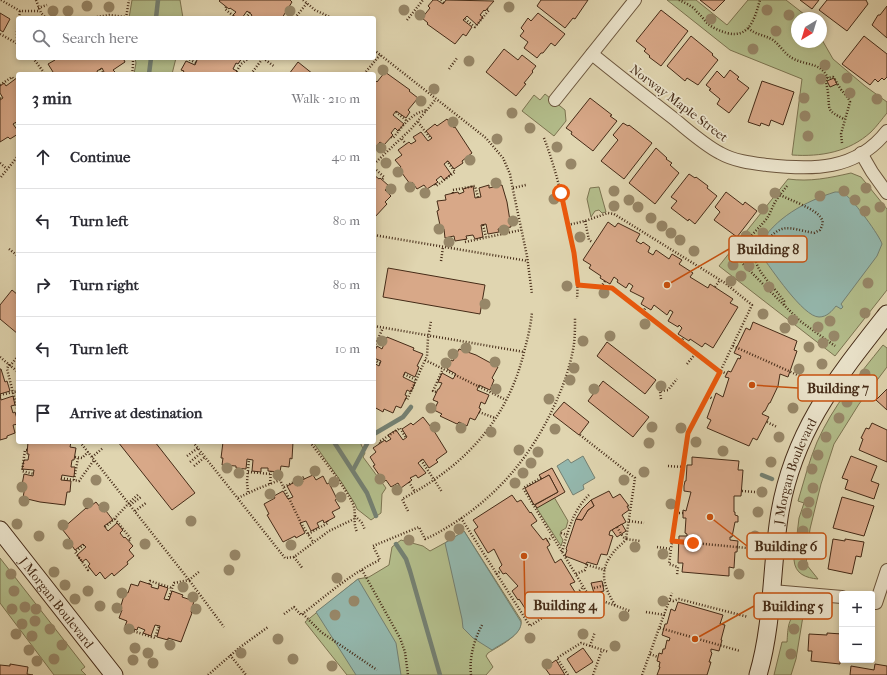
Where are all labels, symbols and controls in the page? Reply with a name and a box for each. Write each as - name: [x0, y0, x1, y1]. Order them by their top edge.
- north arrow: [791, 12, 827, 48]
- search box: [16, 16, 376, 60]
- icon: search: [30, 27, 52, 49]
- text: Search here: [62, 29, 138, 47]
- street label: Norway Maple Street: [627, 61, 731, 145]
- text: 3 min: [32, 88, 72, 108]
- text: Walk · 210 m: [292, 91, 360, 106]
- icon: ahead: [32, 146, 54, 168]
- text: Continue: [70, 148, 130, 166]
- text: 40 m: [332, 149, 360, 164]
- route start: [552, 184, 570, 202]
- icon: left: [32, 210, 54, 232]
- text: Turn left: [70, 212, 128, 230]
- text: 80 m: [333, 213, 360, 228]
- callout: Building 8: [729, 236, 807, 262]
- text: Building 8: [737, 241, 799, 258]
- icon: right: [32, 274, 54, 296]
- text: Turn right: [70, 276, 139, 294]
- text: 80 m: [333, 277, 360, 292]
- icon: left: [32, 338, 54, 360]
- text: Turn left: [70, 340, 128, 358]
- text: 10 m: [335, 341, 360, 356]
- callout: Building 7: [798, 375, 877, 401]
- text: Building 7: [807, 380, 869, 397]
- icon: arrive: [32, 402, 54, 424]
- text: Arrive at destination: [70, 404, 202, 422]
- street label: J Morgan Boulevard: [771, 414, 820, 527]
- callout: Building 6: [747, 533, 826, 559]
- route end: [684, 534, 702, 552]
- text: Building 6: [755, 538, 818, 555]
- street label: J Morgan Boulevard: [16, 553, 98, 652]
- map controls: [839, 591, 875, 663]
- button: +: [839, 591, 875, 627]
- callout: Building 4: [525, 592, 604, 618]
- callout: Building 5: [754, 593, 832, 619]
- text: Building 4: [533, 597, 598, 614]
- text: Building 5: [762, 598, 824, 615]
- button: −: [839, 627, 875, 663]

